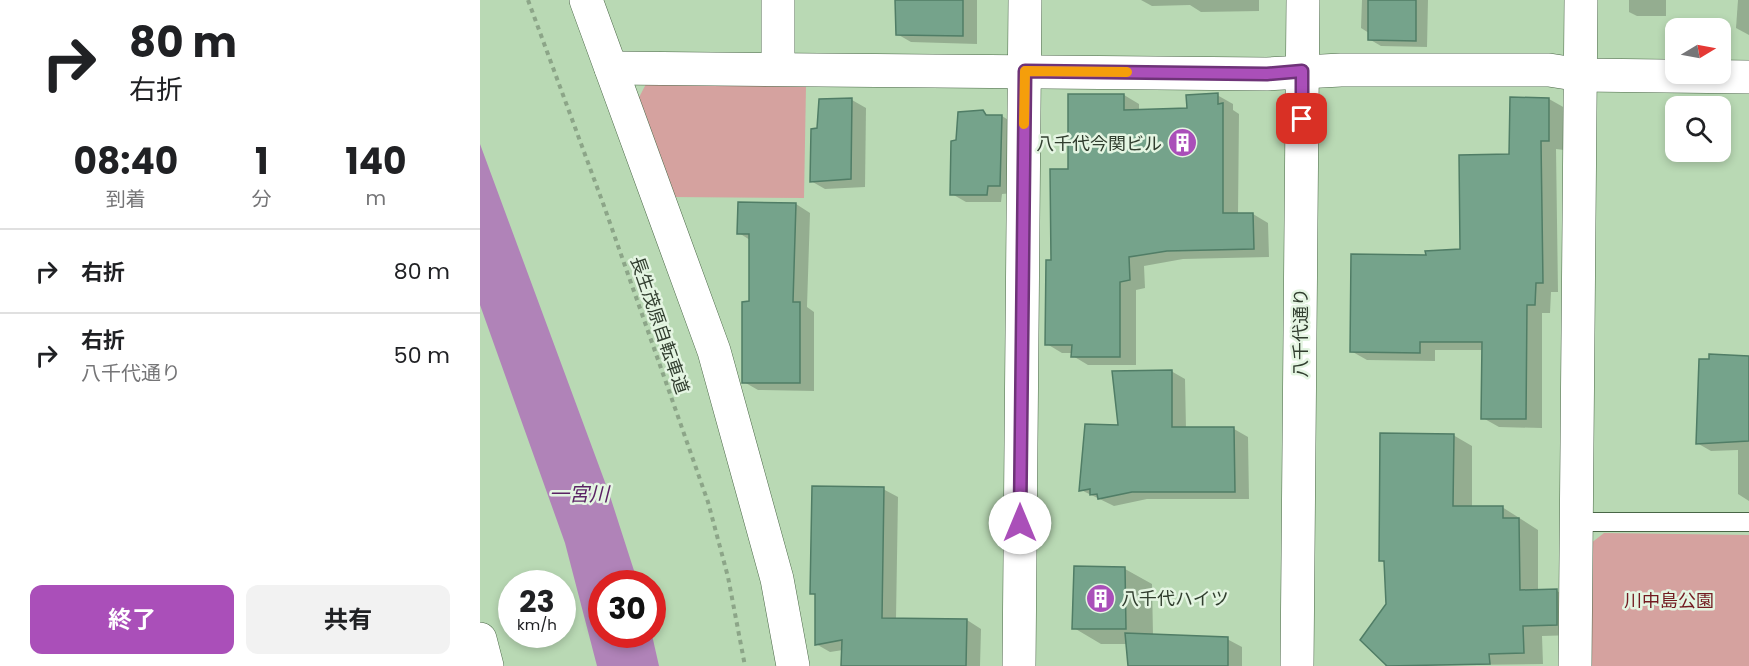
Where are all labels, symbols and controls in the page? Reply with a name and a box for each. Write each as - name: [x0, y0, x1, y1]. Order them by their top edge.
- text: 80 m: [129, 13, 237, 72]
- north arrow: [1665, 18, 1731, 84]
- map controls: [1665, 18, 1731, 162]
- icon: right: [30, 24, 108, 102]
- text: 右折: [129, 71, 183, 108]
- pin: [1276, 93, 1327, 144]
- button: search: [1665, 96, 1731, 162]
- icon: arrive: [1285, 102, 1318, 135]
- building icon: 八千代今関ビル: [1167, 127, 1199, 159]
- place label: 八千代今関ビル: [1036, 131, 1162, 156]
- text: 08:40: [73, 136, 178, 187]
- text: 1: [255, 136, 268, 187]
- text: 140: [345, 136, 407, 187]
- text: m: [366, 184, 386, 212]
- text: 到着: [106, 185, 146, 213]
- text: 分: [252, 185, 272, 213]
- street label: 長生茂原自転車道: [625, 253, 695, 397]
- icon: right: [30, 255, 63, 288]
- text: 80 m: [394, 256, 450, 287]
- text: 右折: [81, 257, 125, 288]
- street label: 八千代通り: [1288, 288, 1313, 378]
- text: 右折: [81, 325, 125, 356]
- icon: right: [30, 339, 63, 372]
- text: 50 m: [394, 340, 450, 371]
- text: 八千代通り: [81, 359, 181, 387]
- water label: 一宮川: [549, 480, 611, 508]
- position arrow: [988, 491, 1052, 555]
- speed limit sign: 30: [588, 570, 666, 648]
- text: 23: [519, 580, 555, 623]
- building icon: 八千代ハイツ: [1084, 582, 1116, 614]
- button: 終了: [30, 585, 234, 654]
- button: 共有: [246, 585, 450, 654]
- place label: 八千代ハイツ: [1121, 586, 1229, 611]
- park label: 川中島公園: [1624, 588, 1714, 613]
- text: km/h: [517, 614, 557, 635]

